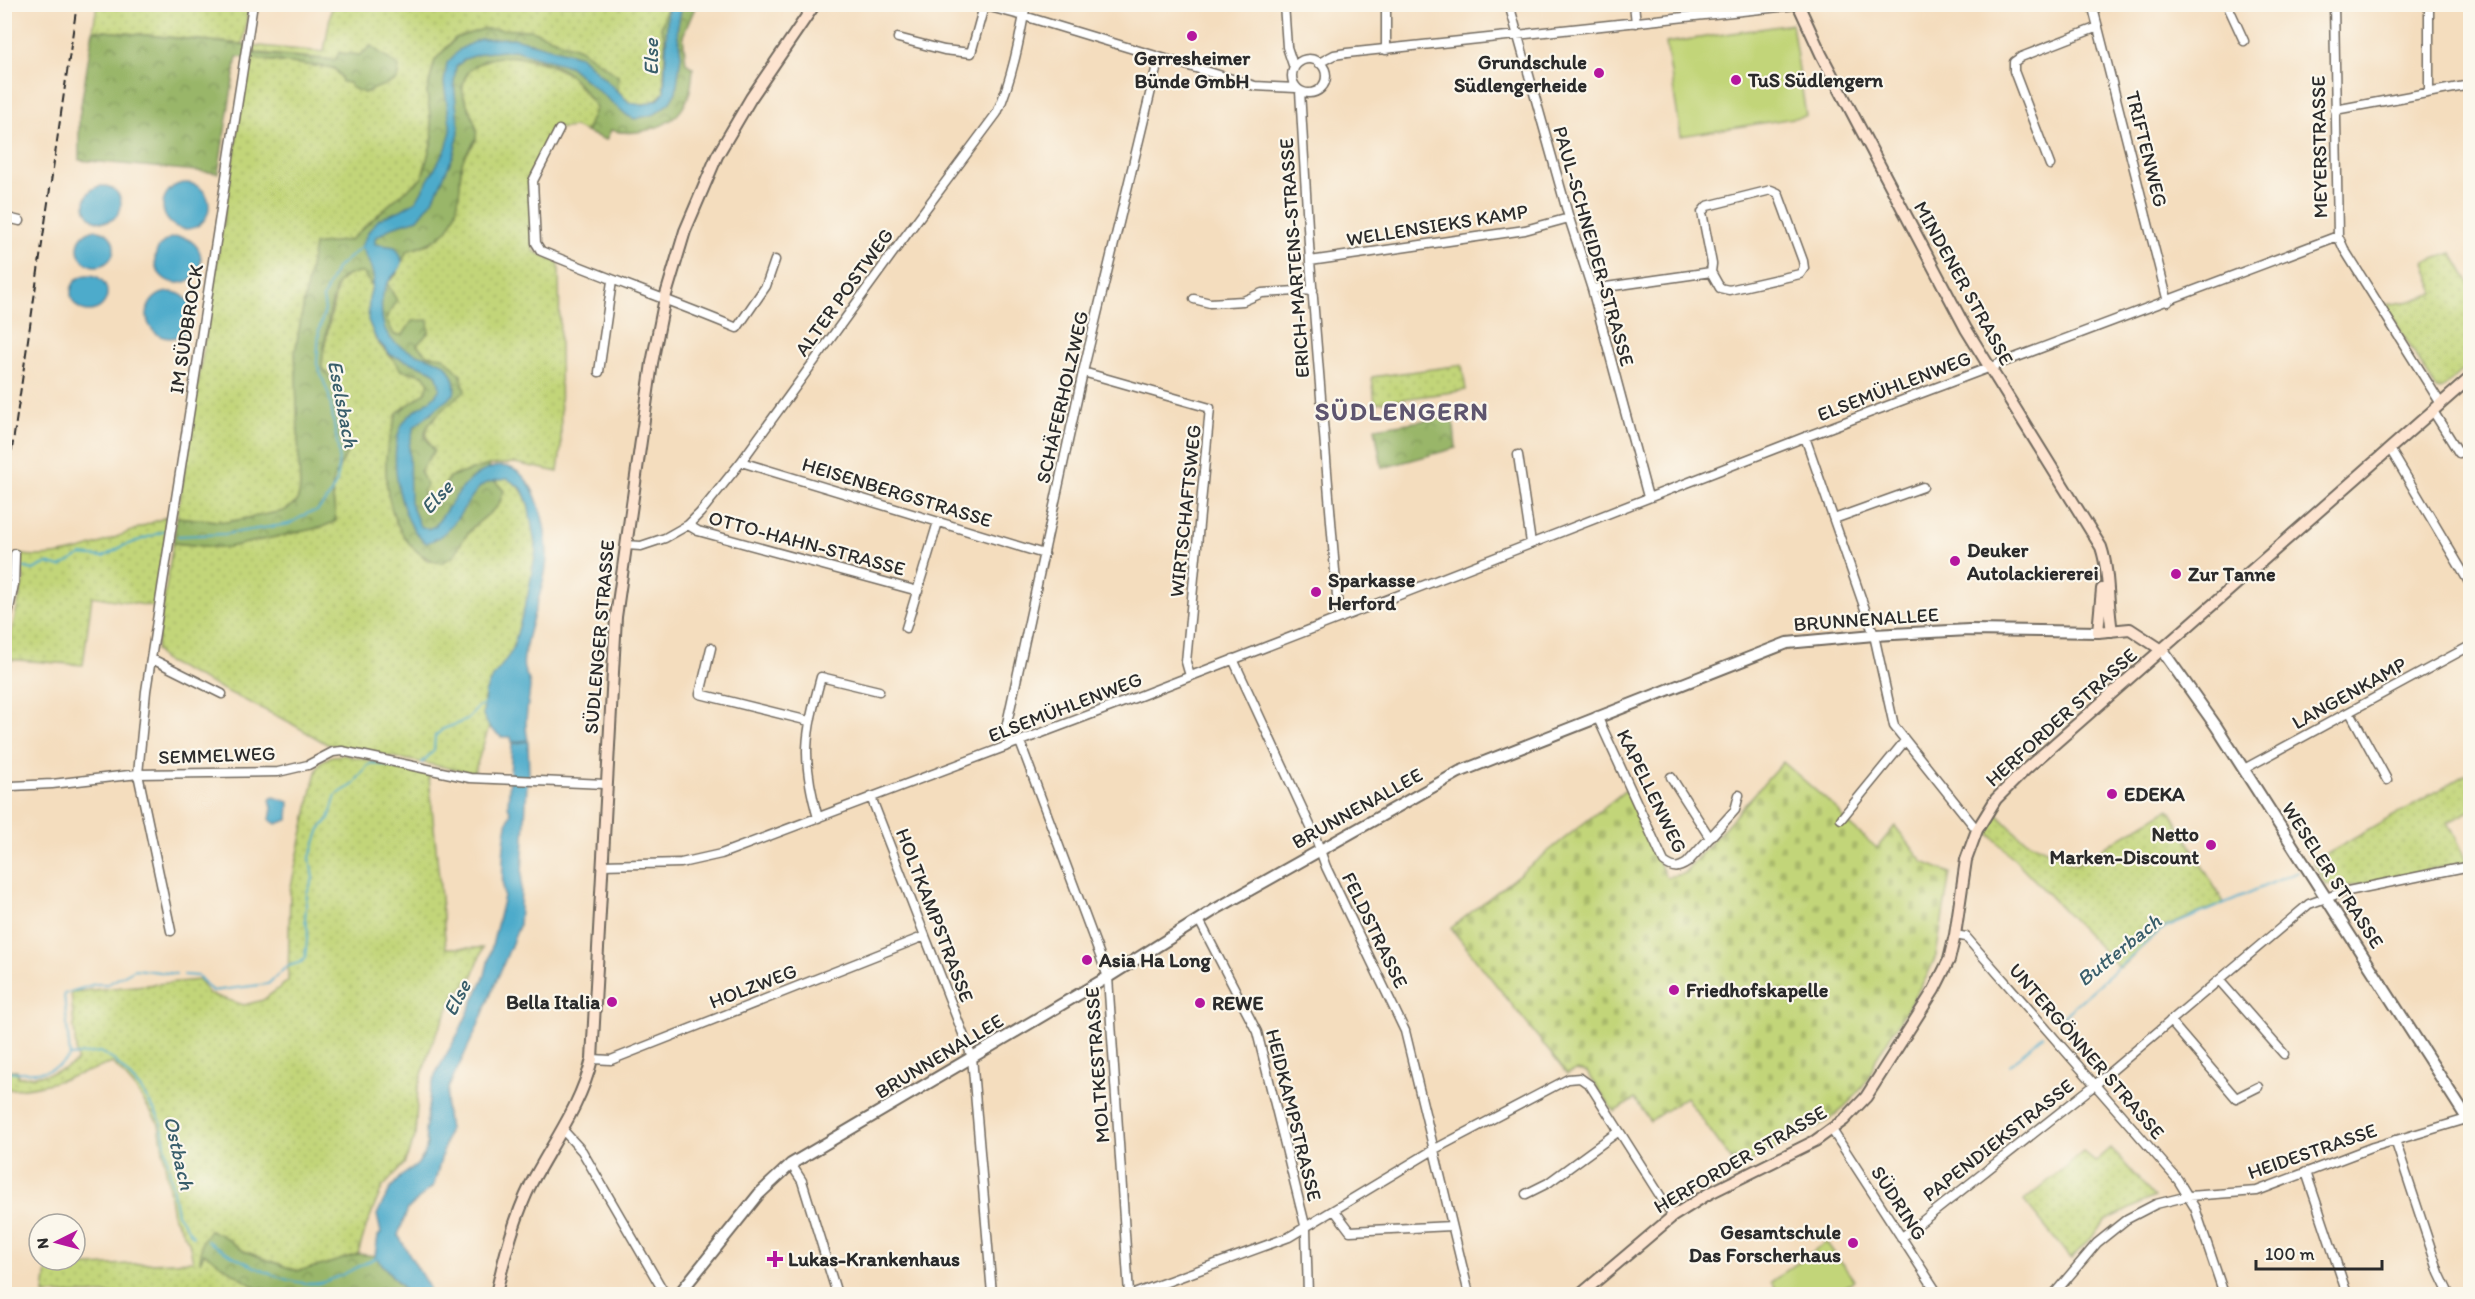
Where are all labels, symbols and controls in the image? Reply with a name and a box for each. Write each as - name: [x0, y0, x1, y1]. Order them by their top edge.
- marker: Gerresheimer Bünde GmbH: [1185, 29, 1199, 43]
- water label: Else: [638, 38, 663, 75]
- place label: Gerresheimer Bünde GmbH: [1134, 46, 1251, 93]
- place label: Grundschule Südlengerheide: [1454, 50, 1587, 98]
- marker: Grundschule Südlengerheide: [1592, 66, 1606, 80]
- place label: TuS Südlengern: [1747, 68, 1884, 93]
- marker: TuS Südlengern: [1729, 73, 1743, 87]
- street label: MEYERSTRASSE: [2306, 75, 2332, 219]
- street label: TRIFTENWEG: [2121, 88, 2173, 210]
- street label: PAUL-SCHNEIDER-STRASSE: [1548, 123, 1640, 369]
- street label: ERICH-MARTENS-STRASSE: [1274, 137, 1314, 379]
- street label: MINDENER STRASSE: [1909, 197, 2019, 369]
- street label: WELLENSIEKS KAMP: [1344, 199, 1530, 251]
- street label: ALTER POSTWEG: [790, 223, 898, 361]
- street label: IM SÜDBROCK: [164, 262, 208, 396]
- street label: SCHÄFERHOLZWEG: [1030, 308, 1094, 486]
- street label: ELSEMÜHLENWEG: [1814, 346, 1974, 426]
- water label: Eselsbach: [323, 358, 364, 450]
- district label: SÜDLENGERN: [1315, 395, 1489, 427]
- street label: WIRTSCHAFTSWEG: [1164, 423, 1206, 599]
- street label: HEISENBERGSTRASSE: [799, 452, 995, 532]
- water label: Else: [415, 474, 459, 519]
- street label: OTTO-HAHN-STRASSE: [706, 505, 908, 581]
- place label: Deuker Autolackiererei: [1966, 538, 2099, 585]
- street label: SÜDLENGER STRASSE: [579, 539, 619, 735]
- marker: Deuker Autolackiererei: [1948, 554, 1962, 568]
- place label: Zur Tanne: [2188, 562, 2276, 586]
- marker: Zur Tanne: [2169, 567, 2183, 581]
- place label: Sparkasse Herford: [1328, 568, 1416, 615]
- marker: Sparkasse Herford: [1309, 585, 1323, 599]
- street label: BRUNNENALLEE: [1793, 602, 1939, 636]
- street label: HERFORDER STRASSE: [1980, 643, 2142, 791]
- street label: LANGENKAMP: [2288, 652, 2410, 734]
- street label: ELSEMÜHLENWEG: [985, 667, 1145, 747]
- street label: KAPELLENWEG: [1612, 725, 1692, 857]
- street label: SEMMELWEG: [158, 741, 276, 769]
- street label: BRUNNENALLEE: [1288, 762, 1426, 854]
- place label: EDEKA: [2124, 782, 2185, 806]
- marker: EDEKA: [2105, 787, 2119, 801]
- street label: WESELER STRASSE: [2277, 797, 2389, 953]
- place label: Netto Marken-Discount: [2050, 822, 2199, 869]
- street label: HOLTKAMPSTRASSE: [891, 825, 979, 1005]
- marker: Netto Marken-Discount: [2204, 838, 2218, 852]
- street label: FELDSTRASSE: [1337, 868, 1413, 992]
- water label: Butterbach: [2071, 908, 2166, 991]
- place label: Asia Ha Long: [1098, 948, 1212, 973]
- marker: Asia Ha Long: [1080, 953, 1094, 967]
- street label: HOLZWEG: [706, 958, 800, 1014]
- street label: UNTERGÖNNER STRASSE: [2004, 958, 2170, 1144]
- water label: Else: [437, 975, 477, 1020]
- place label: Friedhofskapelle: [1686, 978, 1829, 1003]
- marker: Friedhofskapelle: [1667, 983, 1681, 997]
- street label: MOLTKESTRASSE: [1080, 986, 1114, 1144]
- place label: Bella Italia: [506, 990, 600, 1014]
- place label: REWE: [1212, 991, 1263, 1015]
- marker: Bella Italia: [605, 995, 619, 1009]
- marker: REWE: [1193, 996, 1207, 1010]
- street label: BRUNNENALLEE: [870, 1008, 1008, 1104]
- street label: HEIDKAMPSTRASSE: [1261, 1026, 1327, 1204]
- street label: PAPENDIEKSTRASSE: [1918, 1074, 2078, 1206]
- street label: HERFORDER STRASSE: [1649, 1100, 1831, 1218]
- water label: Ostbach: [159, 1114, 200, 1192]
- street label: HEIDESTRASSE: [2244, 1118, 2380, 1184]
- street label: SÜDRING: [1866, 1161, 1932, 1245]
- north arrow: [27, 1212, 87, 1272]
- place label: Gesamtschule Das Forscherhaus: [1689, 1220, 1841, 1267]
- scale bar: [2256, 1233, 2382, 1271]
- marker: Gesamtschule Das Forscherhaus: [1846, 1236, 1860, 1250]
- text: N: [33, 1237, 53, 1250]
- text: 100 m: [2265, 1243, 2315, 1265]
- place label: Lukas-Krankenhaus: [788, 1247, 960, 1271]
- marker: Lukas-Krankenhaus: [766, 1250, 784, 1268]

